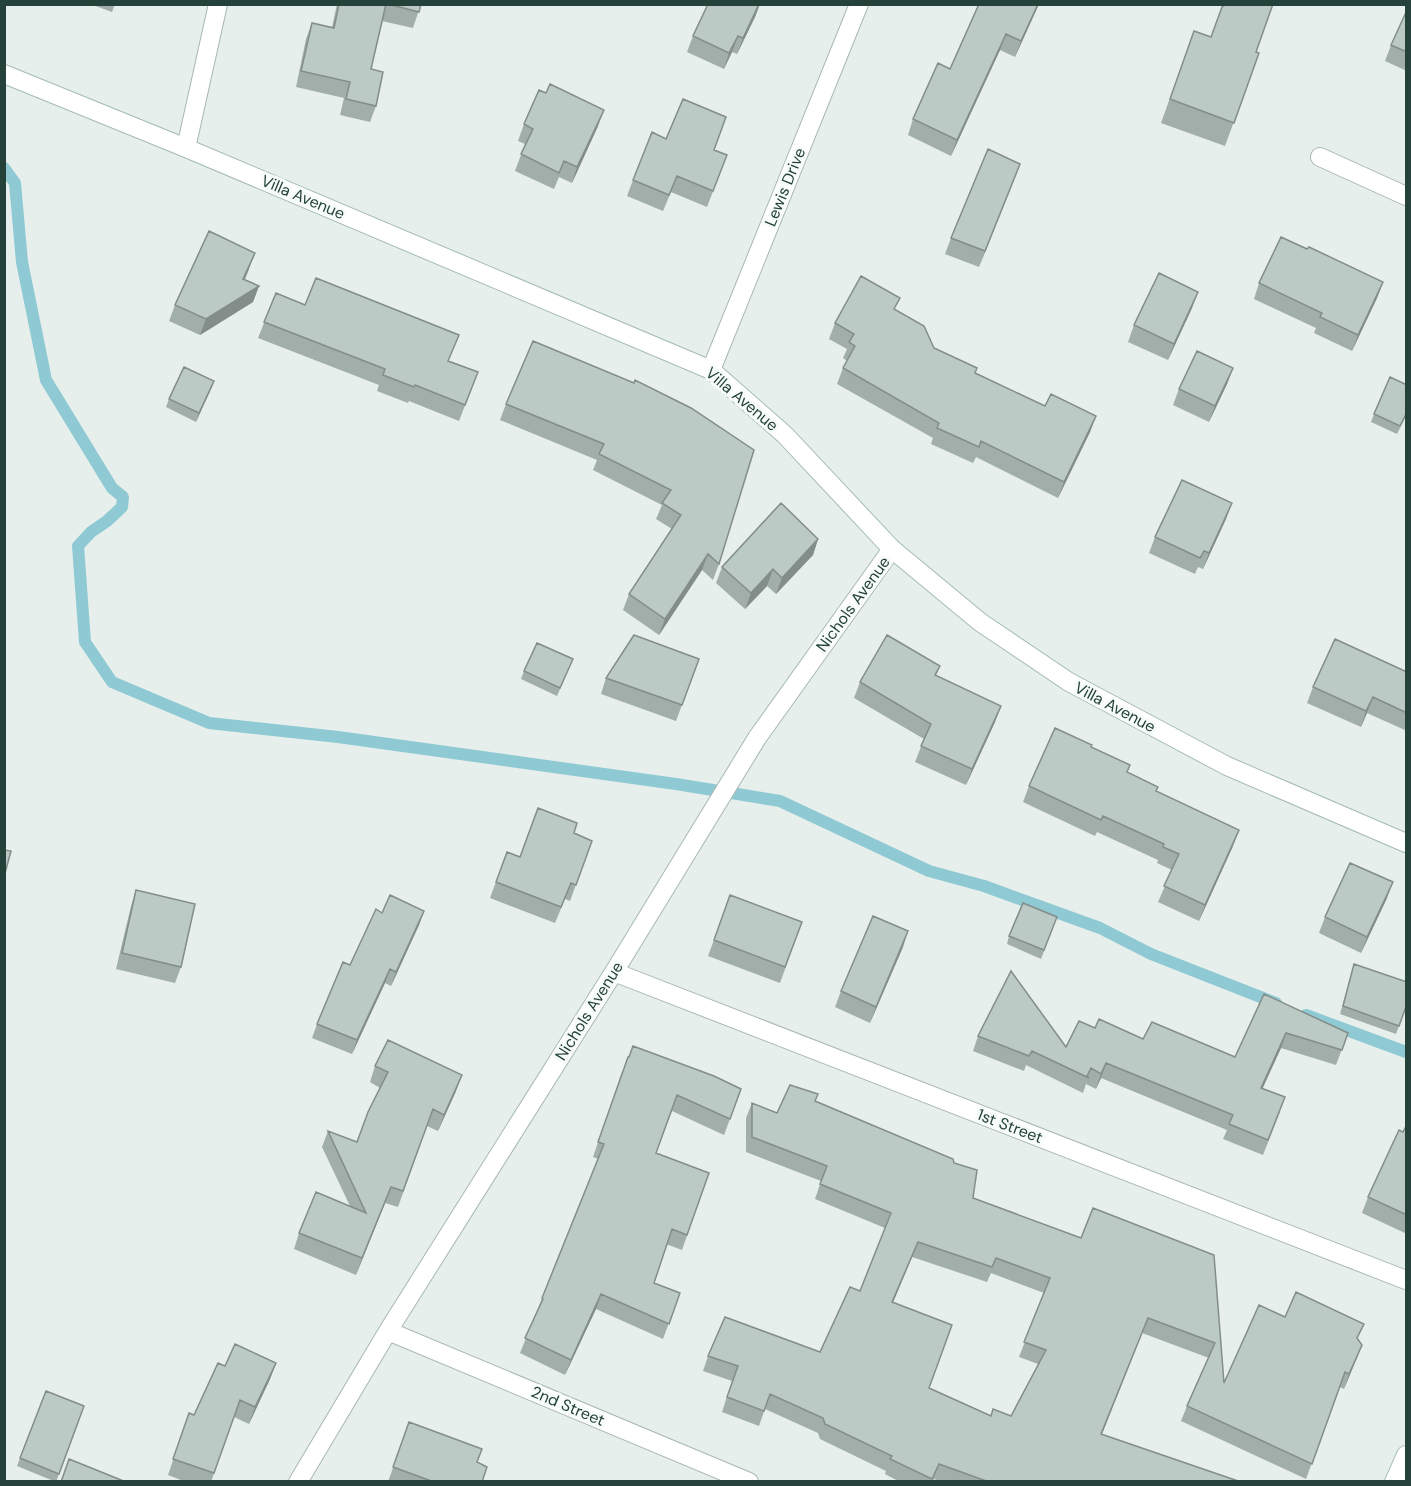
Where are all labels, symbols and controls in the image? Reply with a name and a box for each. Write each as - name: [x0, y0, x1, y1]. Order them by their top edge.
- street label: Lewis Drive: [760, 145, 810, 229]
- street label: Villa Avenue: [258, 170, 348, 224]
- street label: Villa Avenue: [701, 362, 783, 436]
- street label: Nichols Avenue: [811, 552, 895, 656]
- street label: Villa Avenue: [1071, 677, 1159, 737]
- street label: Nichols Avenue: [550, 958, 628, 1064]
- street label: 1st Street: [974, 1104, 1046, 1148]
- street label: 2nd Street: [528, 1381, 608, 1431]

